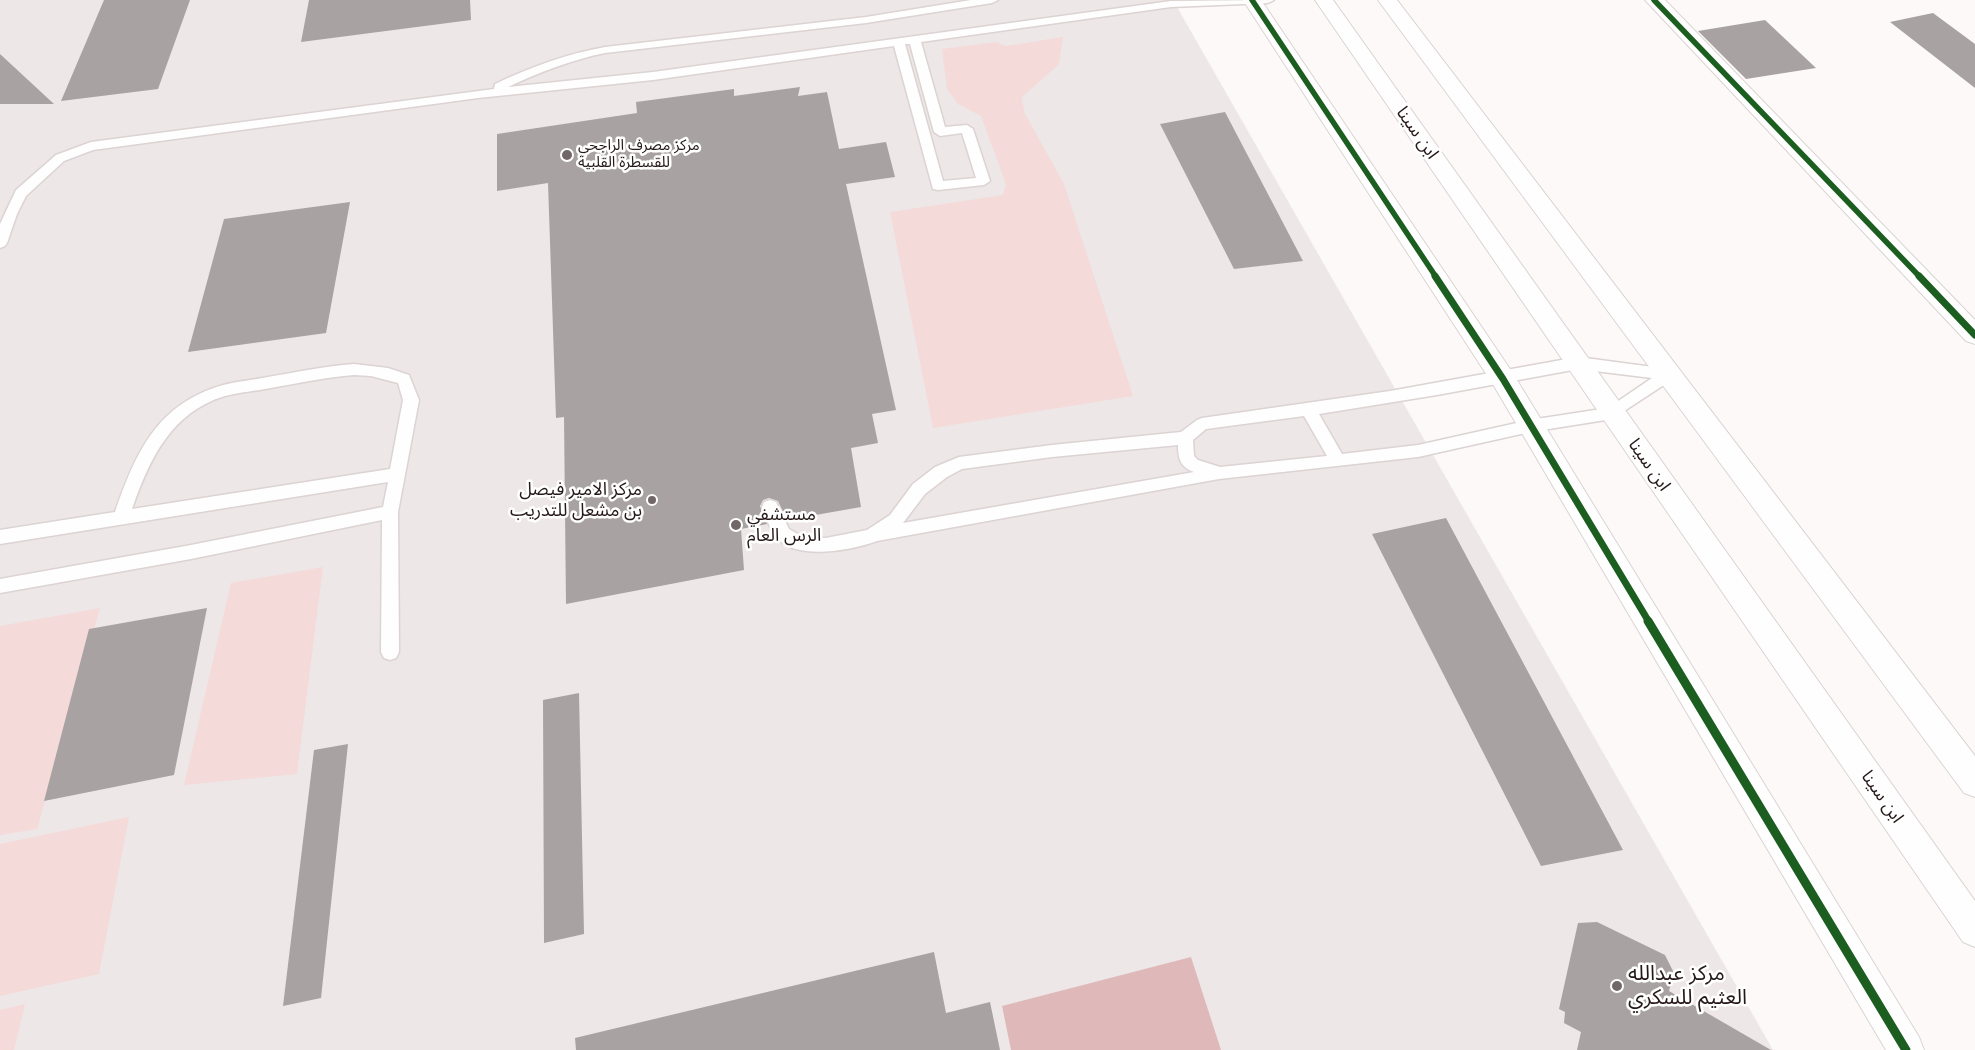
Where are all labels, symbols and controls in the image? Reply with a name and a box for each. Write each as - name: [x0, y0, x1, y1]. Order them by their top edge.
- street label: ابن سينا: [1391, 103, 1443, 163]
- place label: مركز مصرف الراجحي للقسطرة القلبية: [578, 137, 700, 172]
- marker: مركز مصرف الراجحي للقسطرة القلبية: [560, 148, 574, 162]
- street label: ابن سينا: [1623, 435, 1675, 495]
- place label: مركز الامير فيصل بن مشعل للتدريب: [510, 479, 642, 522]
- marker: مركز الامير فيصل بن مشعل للتدريب: [646, 494, 658, 506]
- place label: مستشفي الرس العام: [747, 504, 821, 546]
- marker: مستشفي الرس العام: [729, 518, 743, 532]
- street label: ابن سينا: [1856, 767, 1908, 827]
- place label: مركز عبدالله العثيم للسكري: [1628, 961, 1747, 1011]
- marker: مركز عبدالله العثيم للسكري: [1610, 979, 1624, 993]

